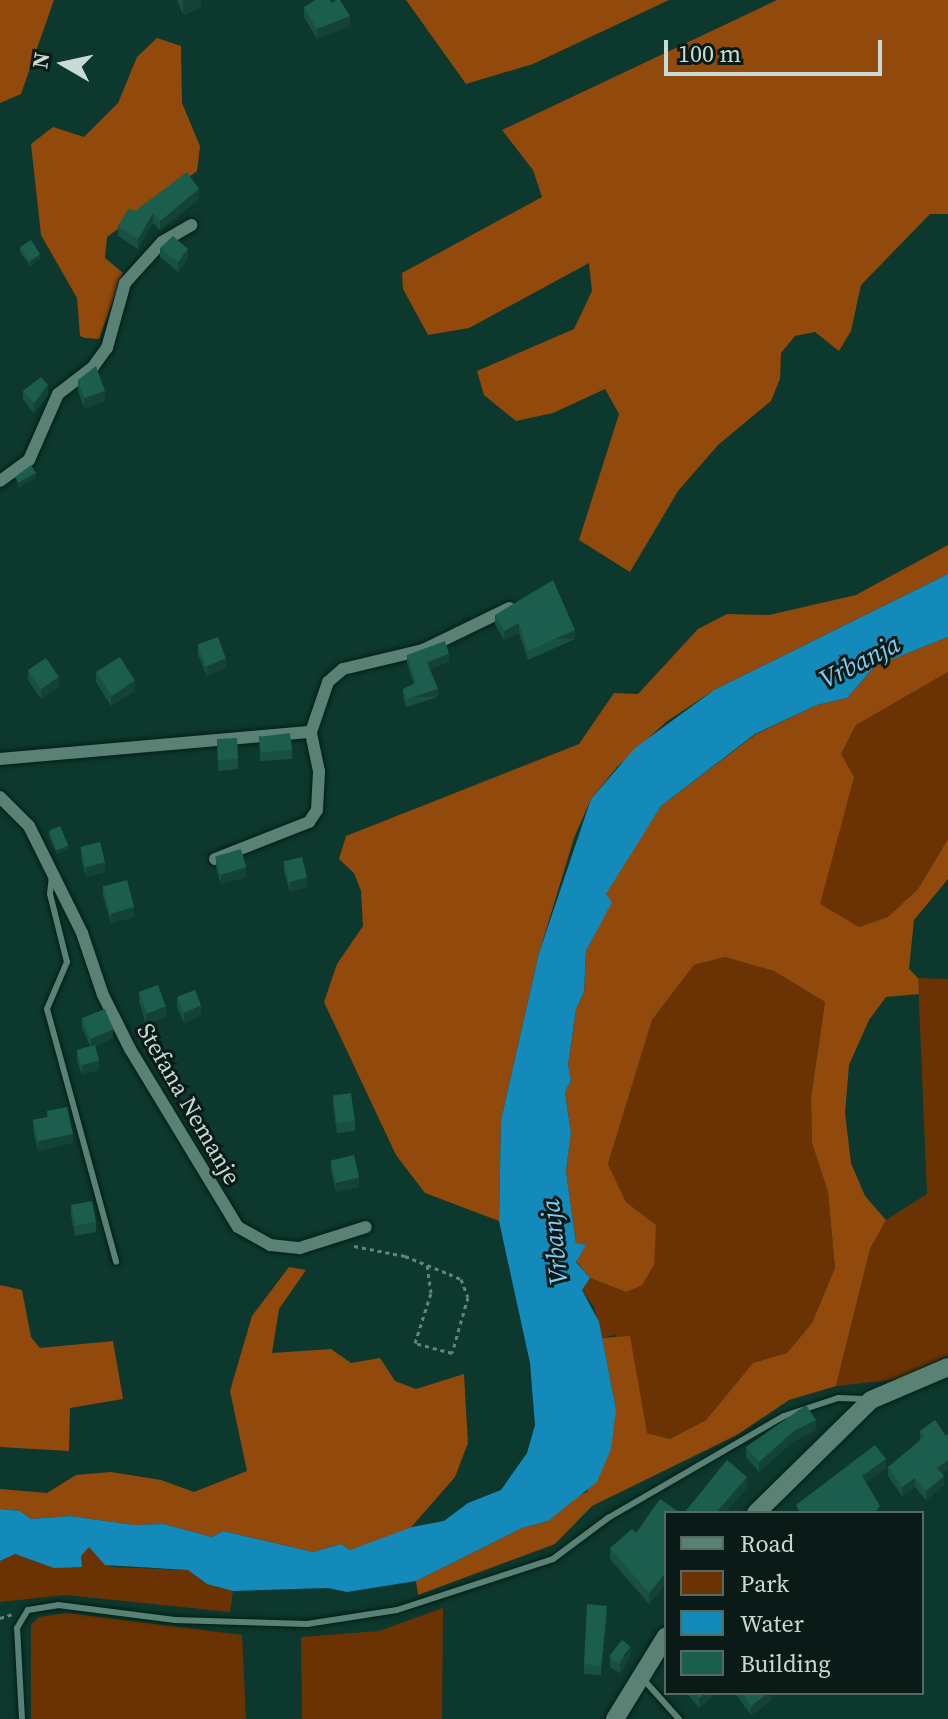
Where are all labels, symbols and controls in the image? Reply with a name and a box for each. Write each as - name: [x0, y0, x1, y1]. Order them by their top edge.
- north arrow: [24, 24, 104, 104]
- scale bar: [668, 24, 886, 74]
- text: 100 m: [678, 37, 741, 70]
- text: N: [24, 50, 56, 71]
- water label: Vrbanja: [815, 629, 905, 695]
- street label: Stefana Nemanje: [131, 1018, 247, 1190]
- water label: Vrbanja: [535, 1198, 575, 1286]
- legend: [664, 1511, 924, 1695]
- text: Road: [740, 1527, 794, 1560]
- text: Park: [740, 1567, 789, 1600]
- text: Water: [740, 1607, 804, 1640]
- text: Building: [740, 1647, 831, 1680]

